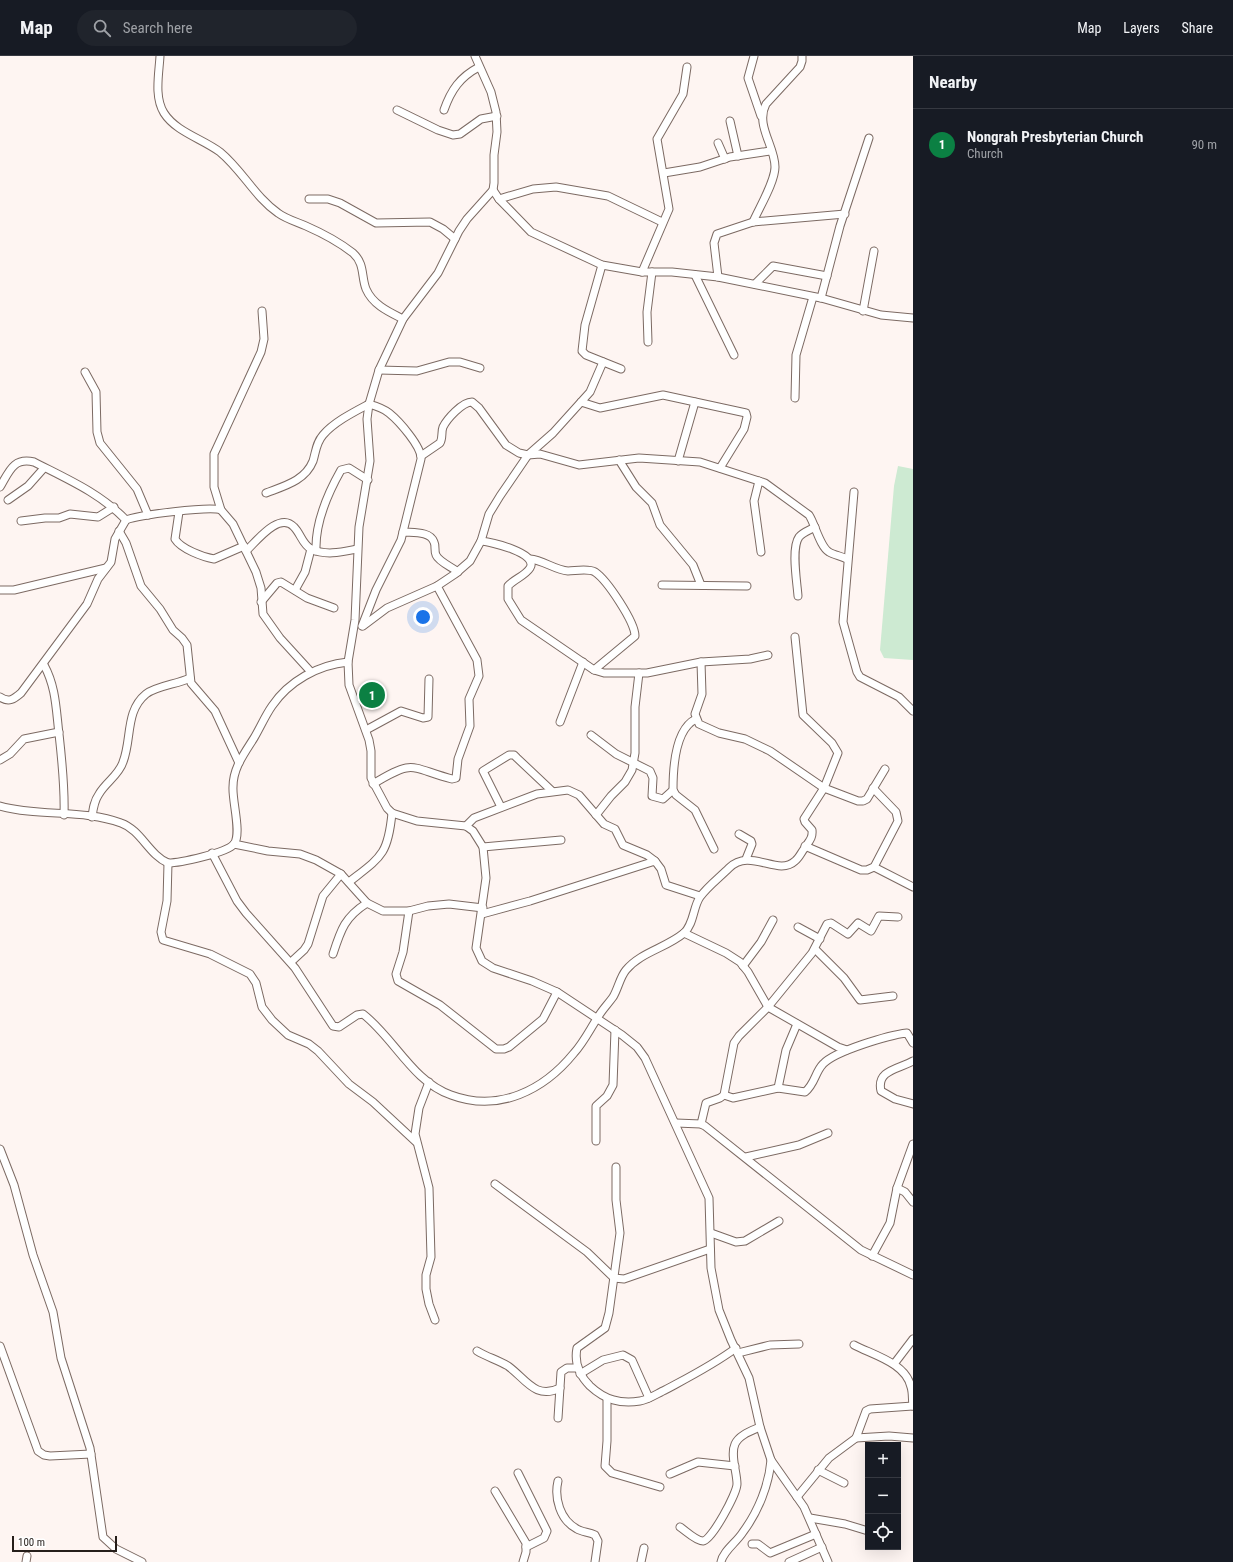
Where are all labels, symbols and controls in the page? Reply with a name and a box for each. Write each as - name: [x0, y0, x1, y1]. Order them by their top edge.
- search box: [77, 10, 357, 46]
- text: Map: [20, 16, 53, 39]
- icon: search: [91, 17, 113, 39]
- text: Search here: [123, 19, 193, 37]
- text: Map: [1077, 20, 1101, 36]
- text: Layers: [1123, 20, 1160, 36]
- text: Share: [1182, 20, 1213, 36]
- text: Nearby: [929, 72, 977, 92]
- text: Nongrah Presbyterian Church: [967, 128, 1143, 146]
- text: 1: [939, 137, 945, 152]
- text: 90 m: [1191, 137, 1217, 152]
- text: Church: [967, 146, 1003, 161]
- your location: [413, 607, 433, 627]
- pin: 1: [359, 680, 385, 710]
- map controls: [865, 1442, 901, 1550]
- button: +: [865, 1442, 901, 1478]
- button: −: [865, 1478, 901, 1514]
- button: locate: [865, 1514, 901, 1550]
- scale bar: [12, 1534, 117, 1553]
- text: 100 m: [18, 1536, 45, 1549]

